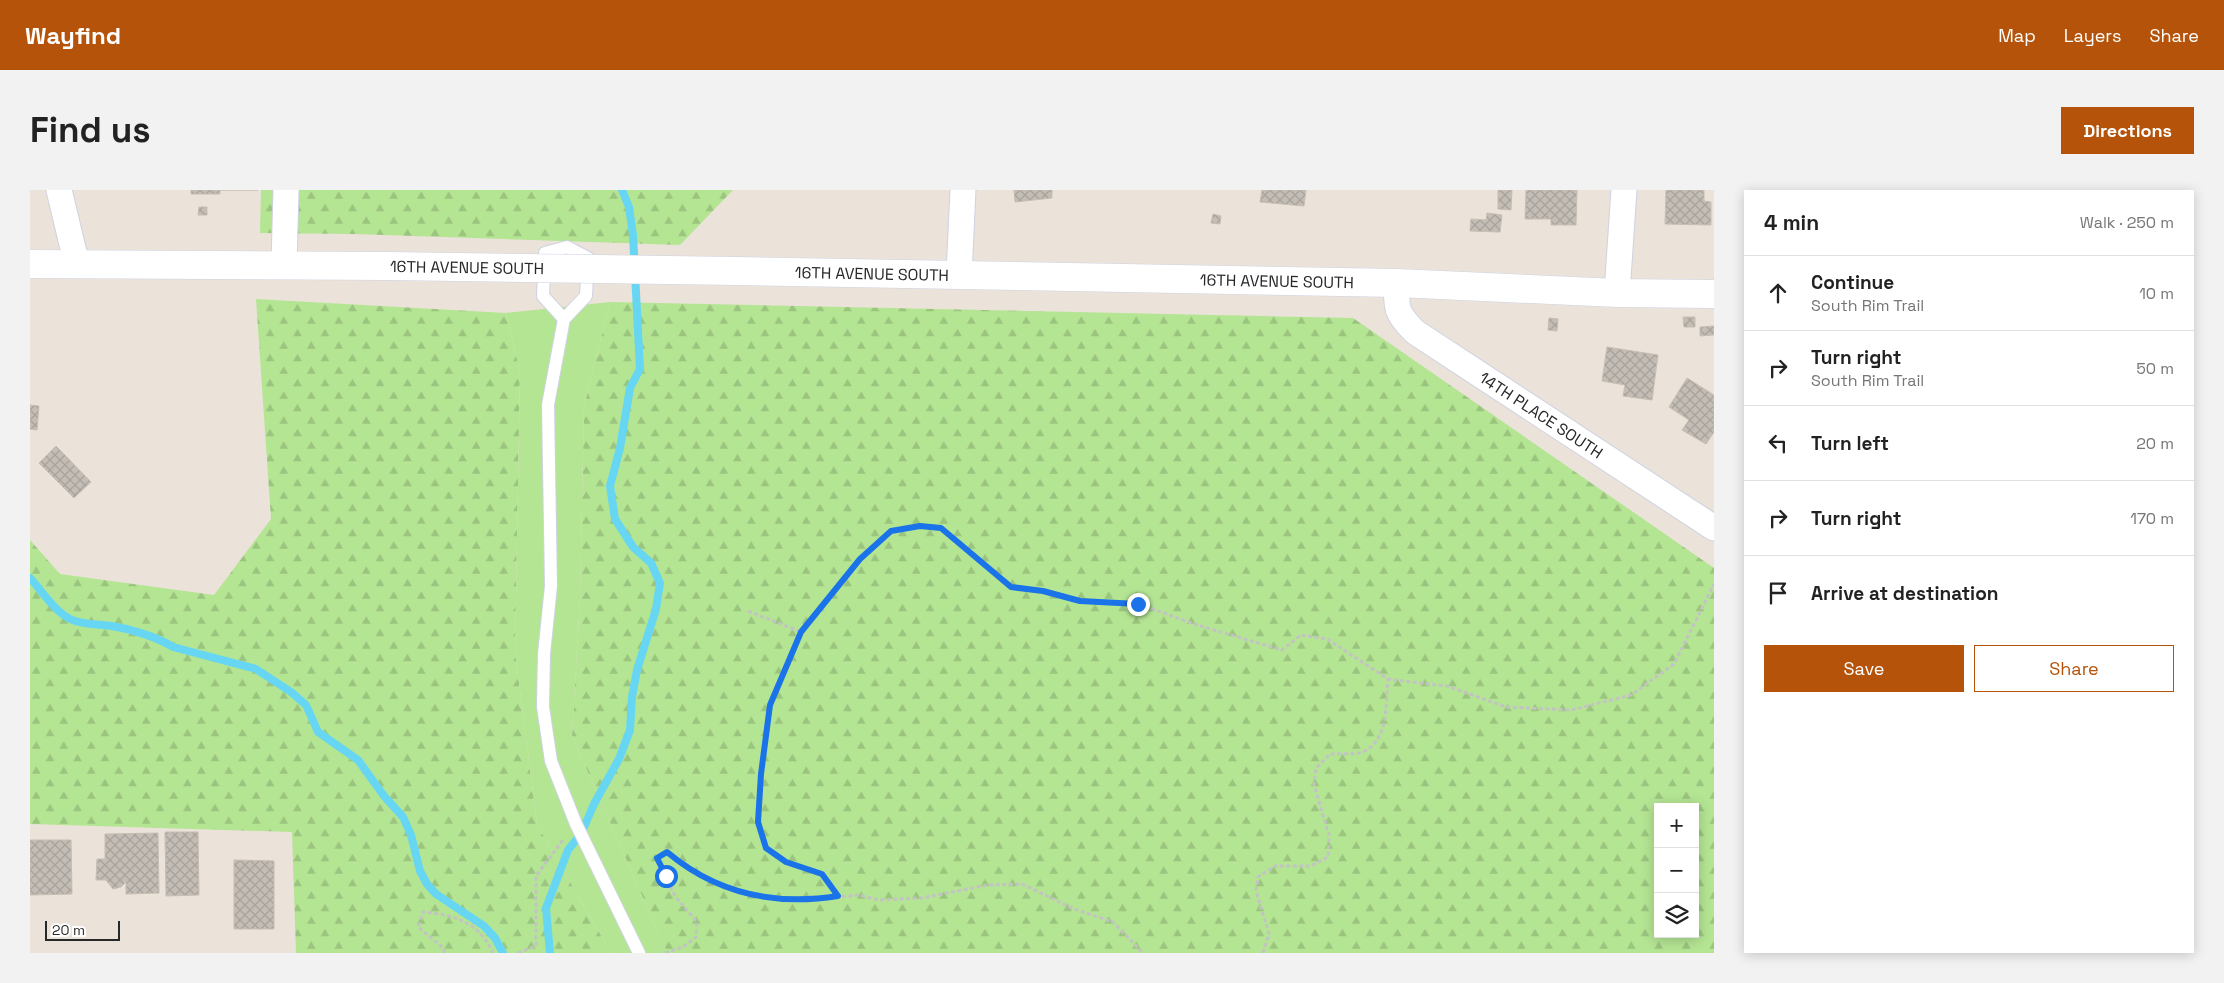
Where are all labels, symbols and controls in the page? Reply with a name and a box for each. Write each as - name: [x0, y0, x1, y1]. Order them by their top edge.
- text: Wayfind: [25, 20, 121, 51]
- text: Map: [1998, 24, 2036, 47]
- text: Layers: [2064, 24, 2121, 47]
- text: Share: [2149, 24, 2199, 47]
- button: Directions: [2061, 107, 2194, 154]
- text: Find us: [30, 108, 151, 152]
- text: 4 min: [1764, 209, 1819, 236]
- text: Walk · 250 m: [2080, 212, 2174, 233]
- street label: 16TH AVENUE SOUTH: [390, 256, 544, 279]
- street label: 16TH AVENUE SOUTH: [795, 262, 949, 286]
- street label: 16TH AVENUE SOUTH: [1200, 269, 1354, 293]
- text: Continue: [1811, 270, 1894, 295]
- icon: ahead: [1764, 279, 1792, 307]
- text: 10 m: [2139, 283, 2174, 304]
- text: South Rim Trail: [1811, 295, 1924, 316]
- text: Turn right: [1811, 345, 1901, 370]
- icon: right: [1764, 354, 1792, 382]
- text: 50 m: [2136, 358, 2174, 379]
- street label: 14TH PLACE SOUTH: [1475, 367, 1607, 463]
- text: South Rim Trail: [1811, 370, 1924, 391]
- icon: left: [1764, 429, 1792, 457]
- text: Turn left: [1811, 431, 1889, 456]
- text: 20 m: [2136, 433, 2174, 454]
- icon: right: [1764, 504, 1792, 532]
- text: Turn right: [1811, 506, 1901, 531]
- text: 170 m: [2130, 508, 2174, 529]
- icon: arrive: [1764, 579, 1792, 607]
- text: Arrive at destination: [1811, 581, 1999, 606]
- route end: [1127, 593, 1150, 616]
- button: Save: [1764, 645, 1964, 692]
- button: Share: [1974, 645, 2174, 692]
- map controls: [1654, 803, 1699, 938]
- button: +: [1654, 803, 1699, 848]
- button: −: [1654, 848, 1699, 893]
- route start: [655, 865, 678, 888]
- button: layers: [1654, 893, 1699, 938]
- scale bar: [45, 918, 120, 941]
- text: 20 m: [52, 921, 85, 939]

